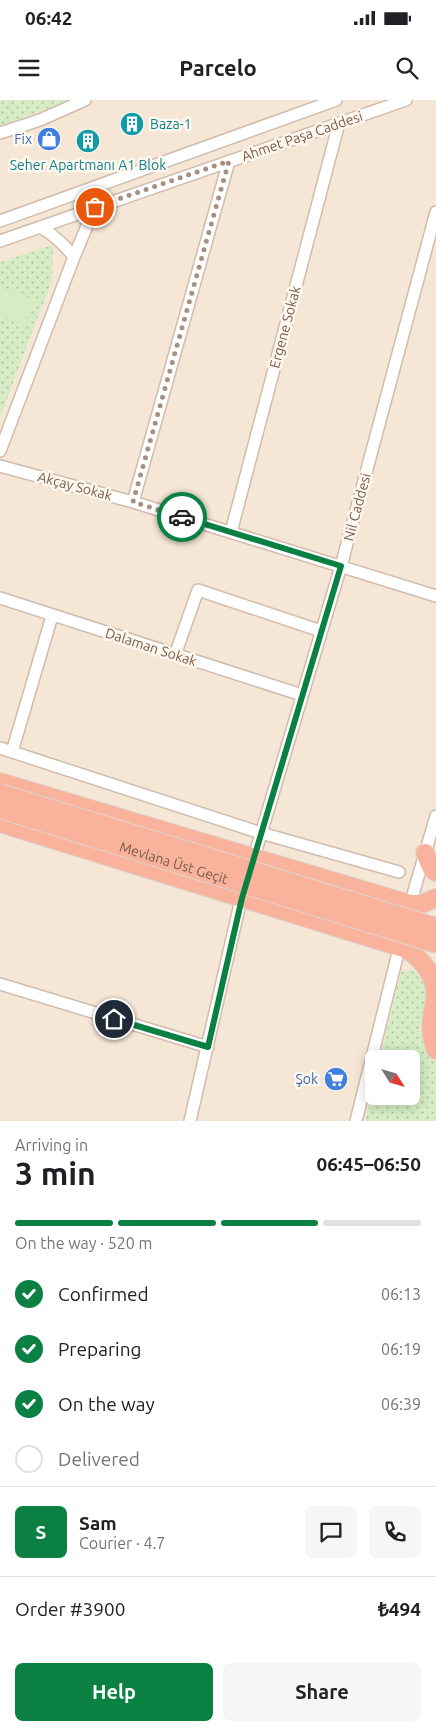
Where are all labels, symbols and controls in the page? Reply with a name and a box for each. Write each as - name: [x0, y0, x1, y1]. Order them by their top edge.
- text: 06:42: [25, 7, 73, 29]
- icon: menu: [15, 54, 43, 82]
- icon: search: [393, 54, 421, 82]
- text: Parcelo: [179, 55, 257, 80]
- street label: Ahmet Paşa Caddesi: [239, 108, 365, 164]
- building icon: Baza-1: [119, 111, 145, 137]
- place label: Baza-1: [150, 116, 192, 132]
- shop icon: Fix: [36, 126, 62, 152]
- building icon: Seher Apartmanı A1 Blok: [75, 128, 101, 154]
- place label: Fix: [14, 131, 32, 147]
- place label: Seher Apartmanı A1 Blok: [10, 157, 166, 173]
- pin: [74, 186, 116, 228]
- icon: bag: [81, 193, 109, 221]
- street label: Ergene Sokak: [266, 284, 304, 370]
- street label: Akçay Sokak: [36, 468, 114, 504]
- street label: Nil Caddesi: [340, 471, 374, 543]
- courier: [157, 492, 207, 542]
- icon: car: [168, 503, 196, 531]
- street label: Dalaman Sokak: [103, 625, 199, 669]
- street label: Mevlana Üst Geçit: [118, 838, 231, 887]
- pin: [93, 998, 135, 1040]
- icon: home: [100, 1005, 128, 1033]
- north arrow: [365, 1050, 420, 1105]
- map controls: [365, 1050, 420, 1105]
- supermarket icon: Şok: [323, 1066, 349, 1092]
- place label: Şok: [295, 1071, 318, 1087]
- text: Arriving in: [15, 1136, 88, 1154]
- text: 06:45–06:50: [316, 1153, 421, 1175]
- text: 3 min: [15, 1155, 96, 1191]
- text: On the way · 520 m: [15, 1234, 152, 1252]
- icon: check: [15, 1280, 43, 1308]
- text: Confirmed: [58, 1283, 149, 1305]
- text: 06:13: [381, 1285, 421, 1303]
- icon: check: [15, 1335, 43, 1363]
- text: Preparing: [58, 1338, 142, 1360]
- text: 06:19: [381, 1340, 421, 1358]
- icon: check: [15, 1390, 43, 1418]
- text: On the way: [58, 1393, 155, 1415]
- text: 06:39: [381, 1395, 421, 1413]
- text: Delivered: [58, 1448, 140, 1470]
- button: chat: [305, 1506, 357, 1558]
- button: phone: [369, 1506, 421, 1558]
- text: Sam: [79, 1512, 117, 1534]
- text: S: [36, 1521, 46, 1543]
- text: Courier · 4.7: [79, 1534, 165, 1552]
- text: Order #3900: [15, 1598, 125, 1620]
- text: ₺494: [378, 1598, 421, 1620]
- button: Help: [15, 1663, 213, 1721]
- button: Share: [223, 1663, 421, 1721]

